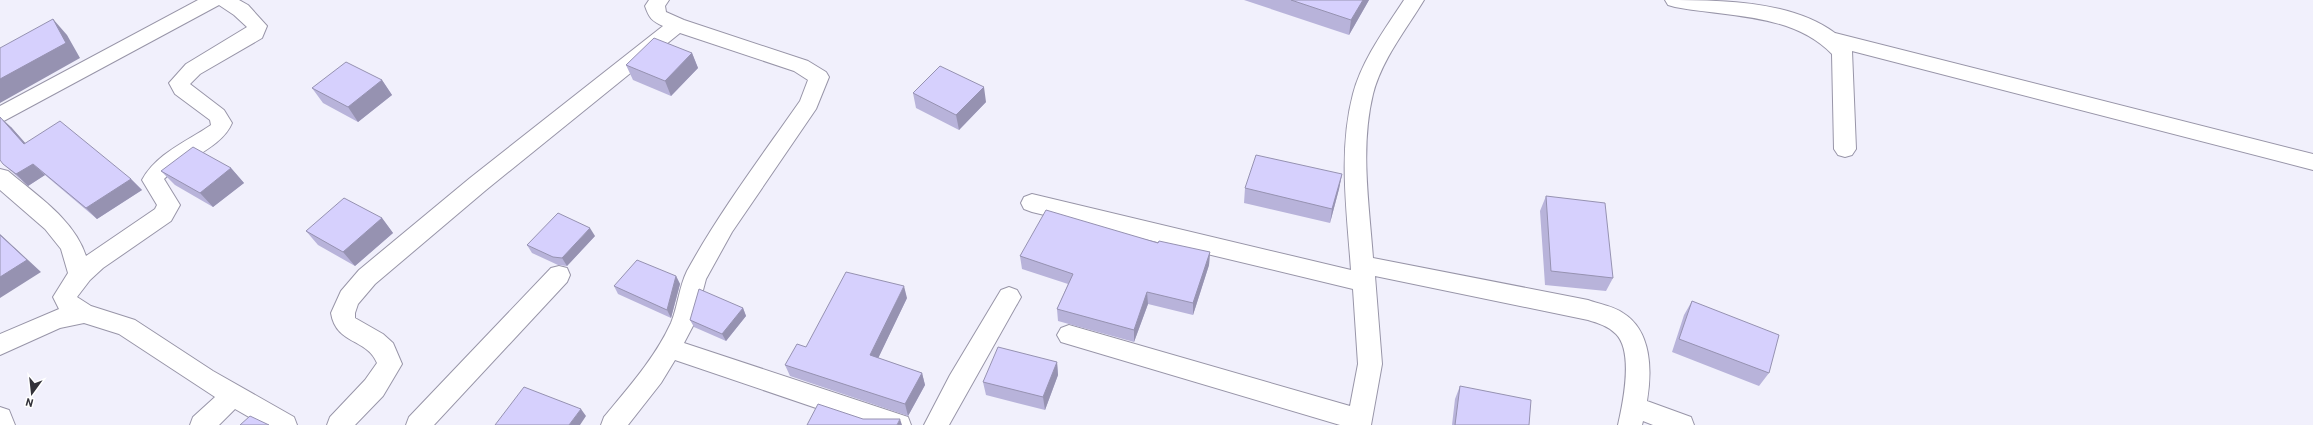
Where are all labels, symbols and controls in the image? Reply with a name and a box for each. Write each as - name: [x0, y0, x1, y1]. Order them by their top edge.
- north arrow: [12, 373, 52, 413]
- text: N: [24, 396, 35, 410]

